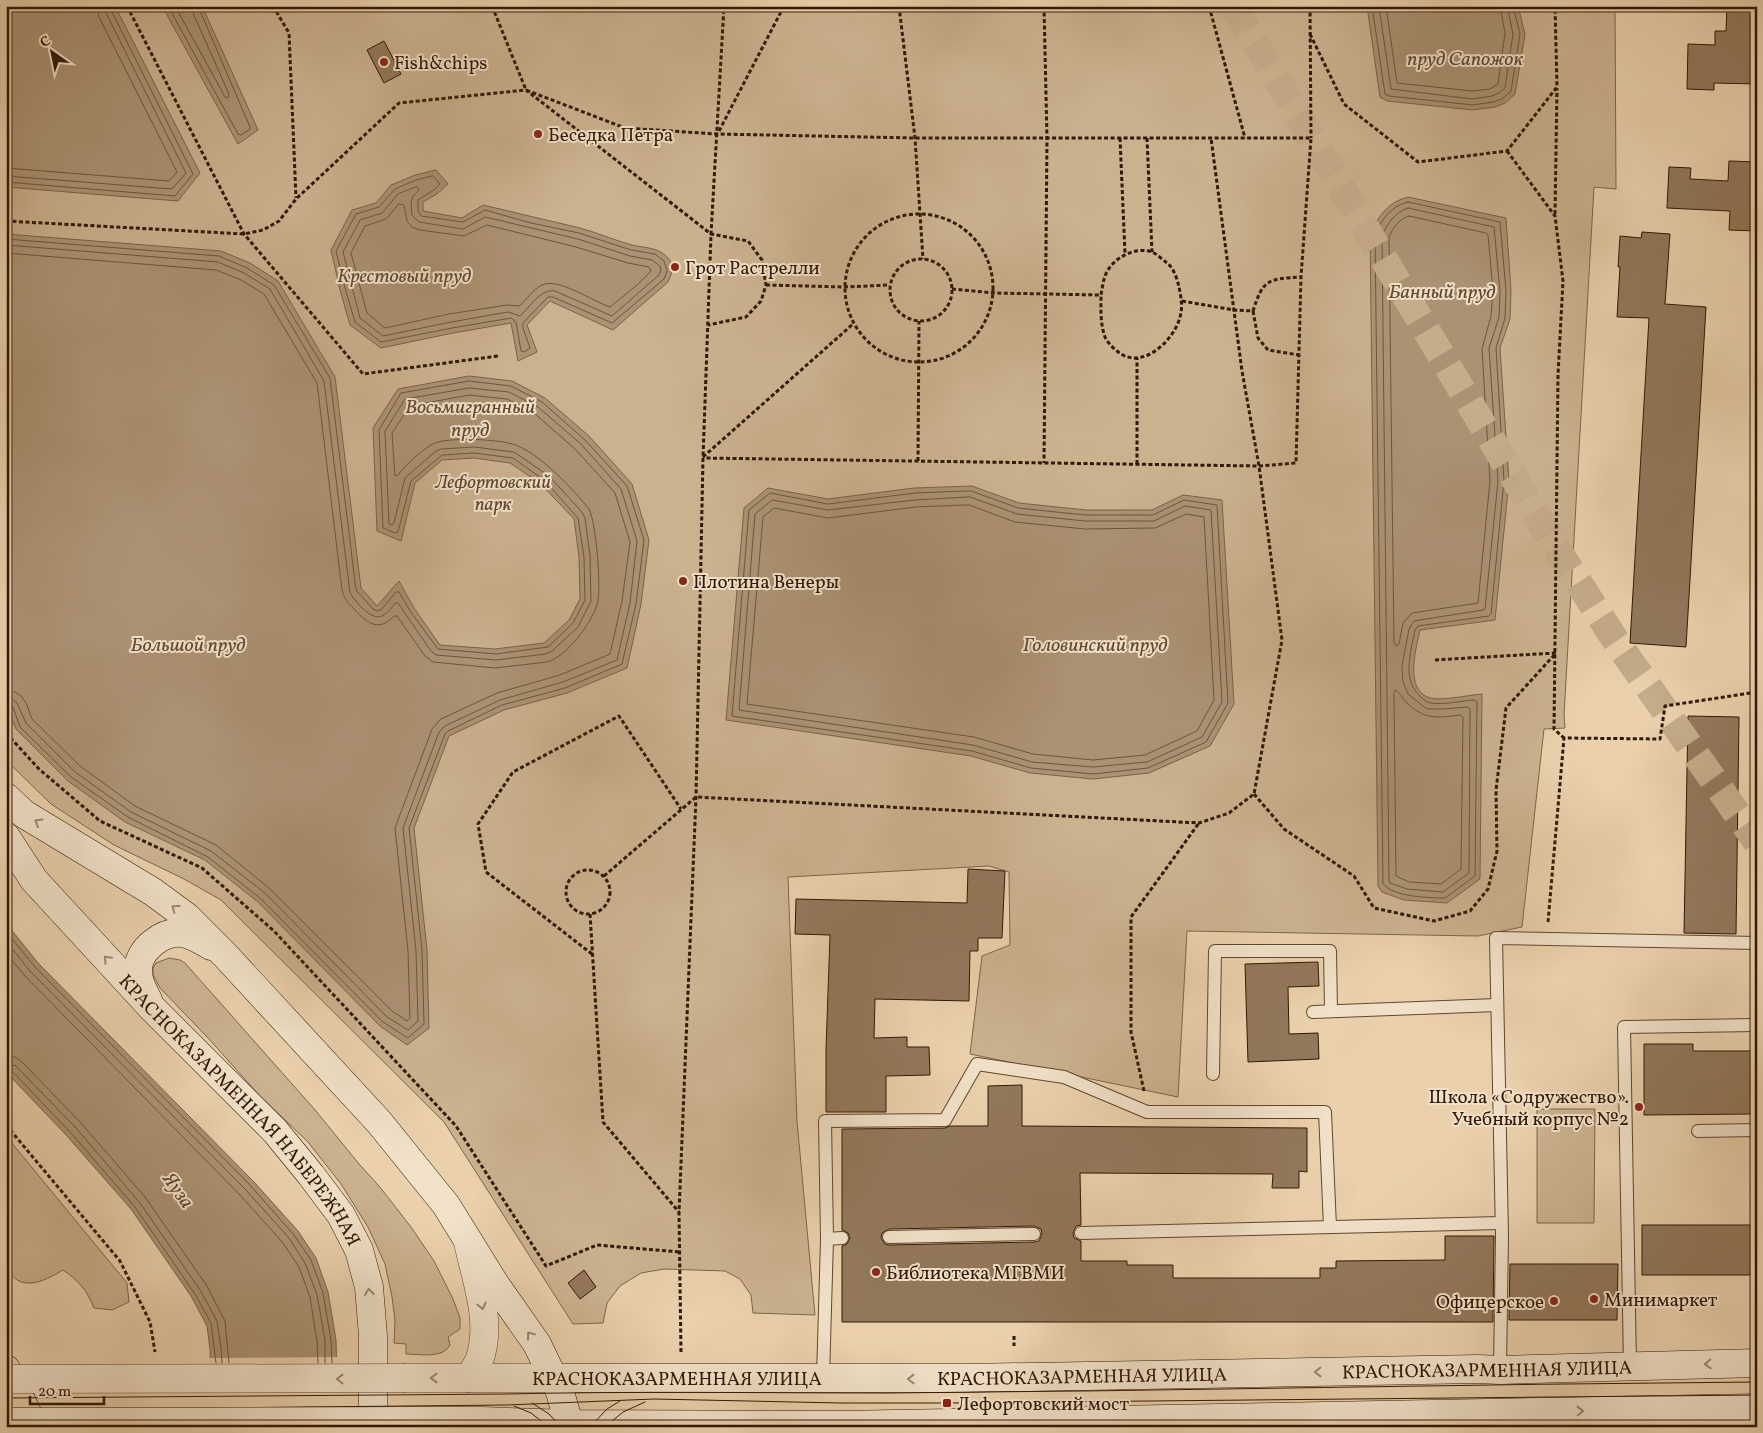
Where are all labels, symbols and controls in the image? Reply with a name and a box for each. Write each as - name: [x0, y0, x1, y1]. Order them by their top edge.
- north arrow: [28, 28, 78, 78]
- text: С: [37, 32, 55, 53]
- water label: пруд Сапожок: [1407, 46, 1523, 74]
- place label: Fish&chips: [394, 51, 487, 77]
- marker: Fish&chips: [378, 56, 390, 68]
- place label: Беседка Петра: [548, 123, 673, 149]
- marker: Беседка Петра: [532, 128, 544, 140]
- place label: Грот Растрелли: [685, 256, 820, 282]
- marker: Грот Растрелли: [669, 261, 681, 273]
- water label: Крестовый пруд: [337, 263, 471, 291]
- water label: Банный пруд: [1389, 279, 1495, 307]
- water label: Восьмигранный пруд: [405, 394, 535, 445]
- park label: Лефортовский парк: [434, 470, 551, 518]
- place label: Плотина Венеры: [693, 570, 839, 596]
- marker: Плотина Венеры: [677, 575, 689, 587]
- water label: Большой пруд: [131, 632, 245, 660]
- water label: Головинский пруд: [1023, 632, 1167, 660]
- one-way arrow: [34, 819, 43, 829]
- one-way arrow: [172, 906, 181, 914]
- one-way arrow: [104, 956, 113, 965]
- street label: КРАСНОКАЗАРМЕННАЯ НАБЕРЕЖНАЯ: [112, 969, 366, 1251]
- place label: Школа «Содружество». Учебный корпус №2: [1429, 1085, 1629, 1133]
- marker: Школа «Содружество». Учебный корпус №2: [1633, 1101, 1645, 1113]
- water label: Яуза: [154, 1167, 200, 1215]
- place label: Библиотека МГВМИ: [886, 1261, 1065, 1287]
- marker: Библиотека МГВМИ: [870, 1266, 882, 1278]
- one-way arrow: [364, 1288, 375, 1296]
- place label: Минимаркет: [1604, 1288, 1718, 1314]
- place label: Офицерское: [1436, 1290, 1544, 1316]
- marker: Минимаркет: [1588, 1293, 1600, 1305]
- marker: Офицерское: [1548, 1295, 1560, 1307]
- one-way arrow: [476, 1301, 487, 1310]
- one-way arrow: [528, 1332, 536, 1341]
- street label: КРАСНОКАЗАРМЕННАЯ УЛИЦА: [1342, 1355, 1632, 1386]
- one-way arrow: [1704, 1359, 1712, 1369]
- street label: КРАСНОКАЗАРМЕННАЯ УЛИЦА: [937, 1362, 1227, 1393]
- one-way arrow: [1314, 1366, 1322, 1377]
- street label: КРАСНОКАЗАРМЕННАЯ УЛИЦА: [532, 1367, 822, 1393]
- scale bar: [30, 1373, 104, 1405]
- one-way arrow: [430, 1373, 438, 1383]
- one-way arrow: [906, 1373, 914, 1384]
- one-way arrow: [336, 1374, 344, 1384]
- text: 20 m: [38, 1382, 71, 1403]
- place label: Лефортовский мост: [957, 1392, 1129, 1418]
- marker: Лефортовский мост: [941, 1397, 953, 1409]
- one-way arrow: [1577, 1406, 1585, 1417]

